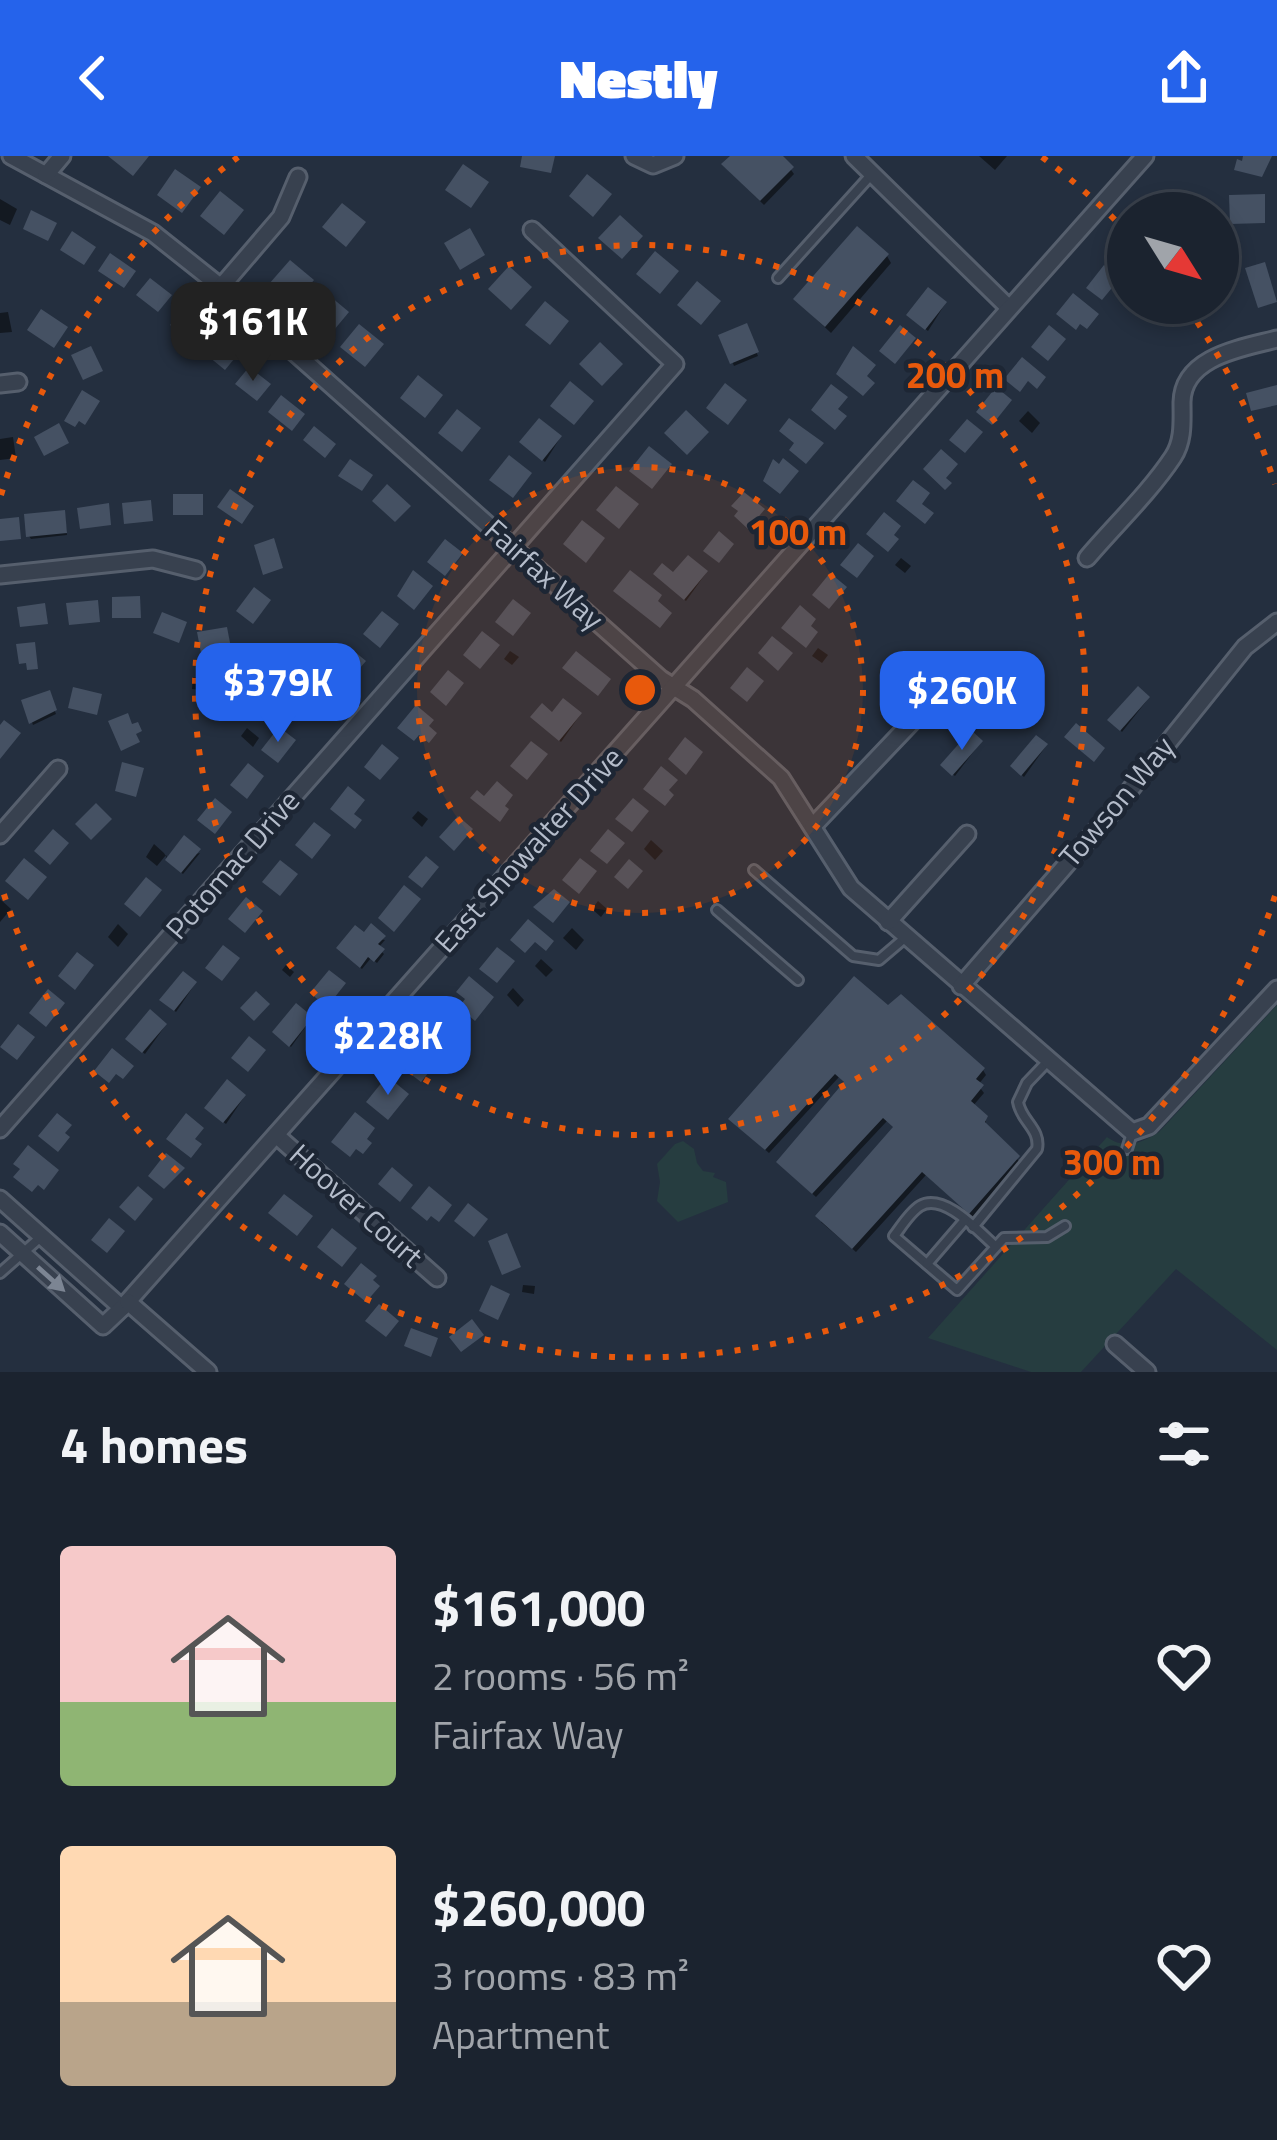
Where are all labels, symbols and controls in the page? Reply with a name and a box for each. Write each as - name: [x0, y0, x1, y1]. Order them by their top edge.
- text: Nestly: [559, 37, 718, 119]
- icon: back: [60, 45, 126, 111]
- icon: share: [1151, 45, 1217, 111]
- north arrow: [1107, 192, 1239, 324]
- map controls: [1107, 192, 1239, 324]
- pin: $161K: [169, 282, 337, 384]
- text: $161K: [198, 291, 308, 350]
- text: 200 m: [906, 347, 1004, 402]
- text: 100 m: [749, 504, 847, 559]
- street label: Fairfax Way: [475, 508, 615, 641]
- pin: $379K: [194, 643, 362, 745]
- pin: $260K: [878, 651, 1046, 753]
- text: $379K: [223, 652, 333, 711]
- text: $260K: [907, 660, 1017, 719]
- centre of rings: [619, 669, 661, 711]
- street label: Towson Way: [1047, 725, 1185, 877]
- street label: East Showalter Drive: [423, 736, 634, 963]
- street label: Potomac Drive: [154, 779, 310, 949]
- pin: $228K: [304, 996, 472, 1098]
- text: $228K: [333, 1005, 443, 1064]
- street label: Hoover Court: [279, 1132, 434, 1278]
- text: 300 m: [1063, 1134, 1161, 1189]
- one-way arrow: [37, 1265, 66, 1292]
- text: 4 homes: [60, 1405, 248, 1483]
- icon: filters: [1151, 1411, 1217, 1477]
- text: $161,000: [432, 1568, 645, 1646]
- icon: home: [156, 1594, 300, 1738]
- icon: heart: [1151, 1633, 1217, 1699]
- text: 2 rooms · 56 m²: [432, 1646, 689, 1705]
- text: Fairfax Way: [432, 1705, 624, 1764]
- text: $260,000: [432, 1868, 645, 1946]
- icon: home: [156, 1894, 300, 2038]
- icon: heart: [1151, 1933, 1217, 1999]
- text: 3 rooms · 83 m²: [432, 1946, 689, 2005]
- text: Apartment: [432, 2005, 609, 2064]

